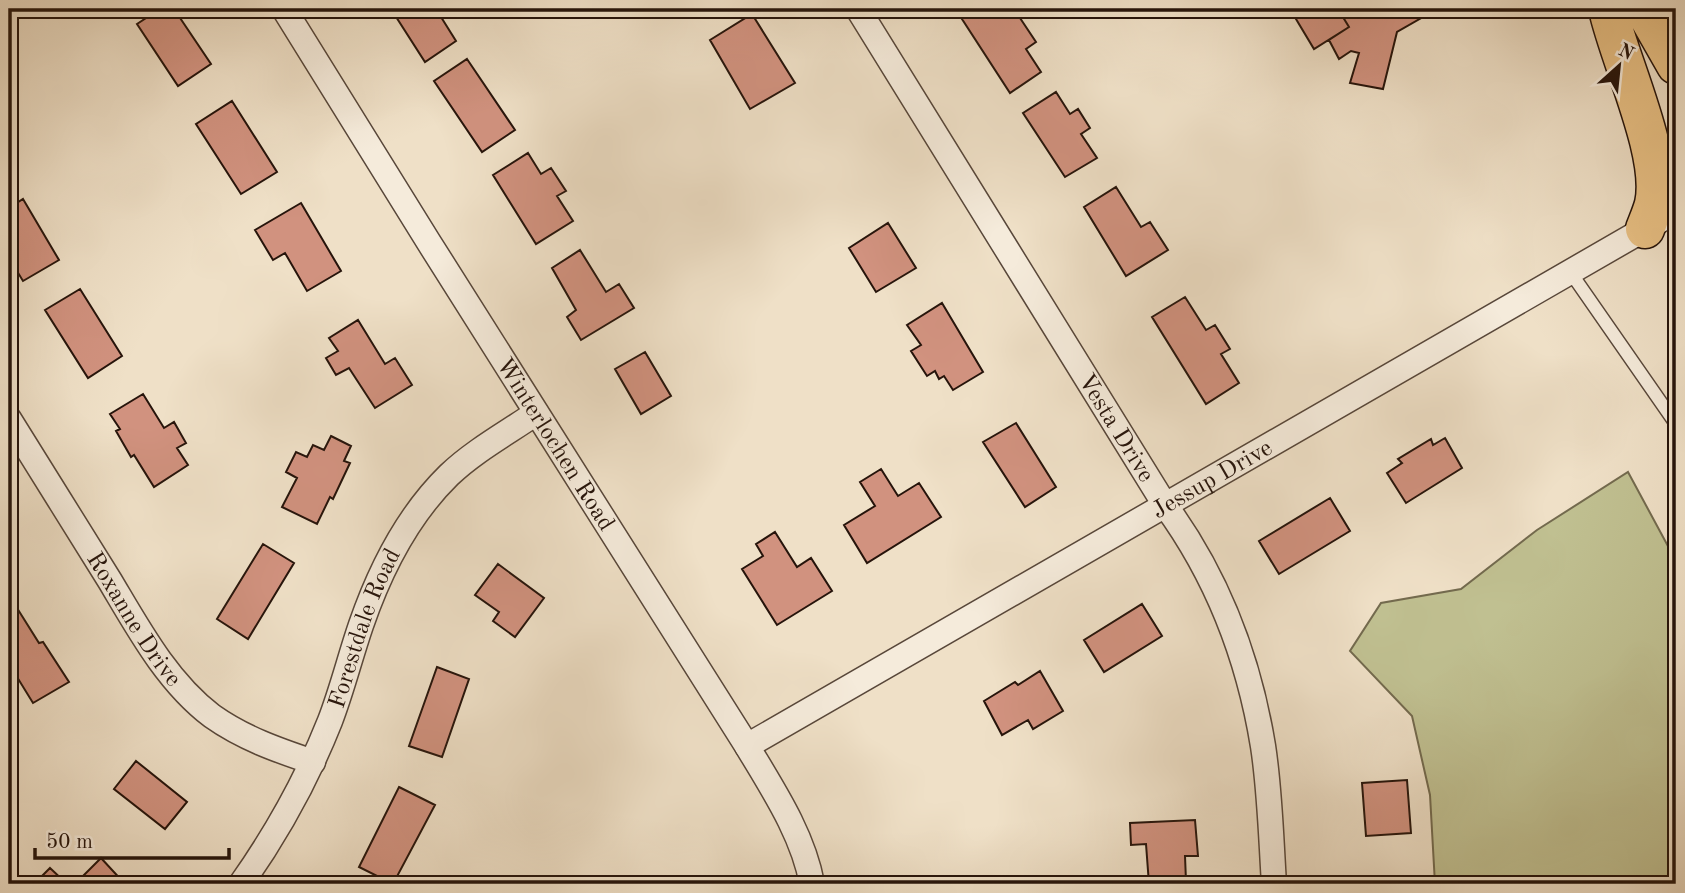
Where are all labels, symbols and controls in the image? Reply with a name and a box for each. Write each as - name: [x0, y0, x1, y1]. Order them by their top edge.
- north arrow: [1584, 32, 1654, 102]
- text: N: [1615, 41, 1637, 65]
- street label: Winterlochen Road: [491, 354, 618, 536]
- street label: Vesta Drive: [1073, 370, 1158, 487]
- street label: Jessup Drive: [1148, 436, 1277, 524]
- street label: Forestdale Road: [326, 545, 406, 712]
- street label: Roxanne Drive: [81, 549, 185, 692]
- scale bar: [35, 816, 229, 860]
- text: 50 m: [46, 832, 93, 853]

